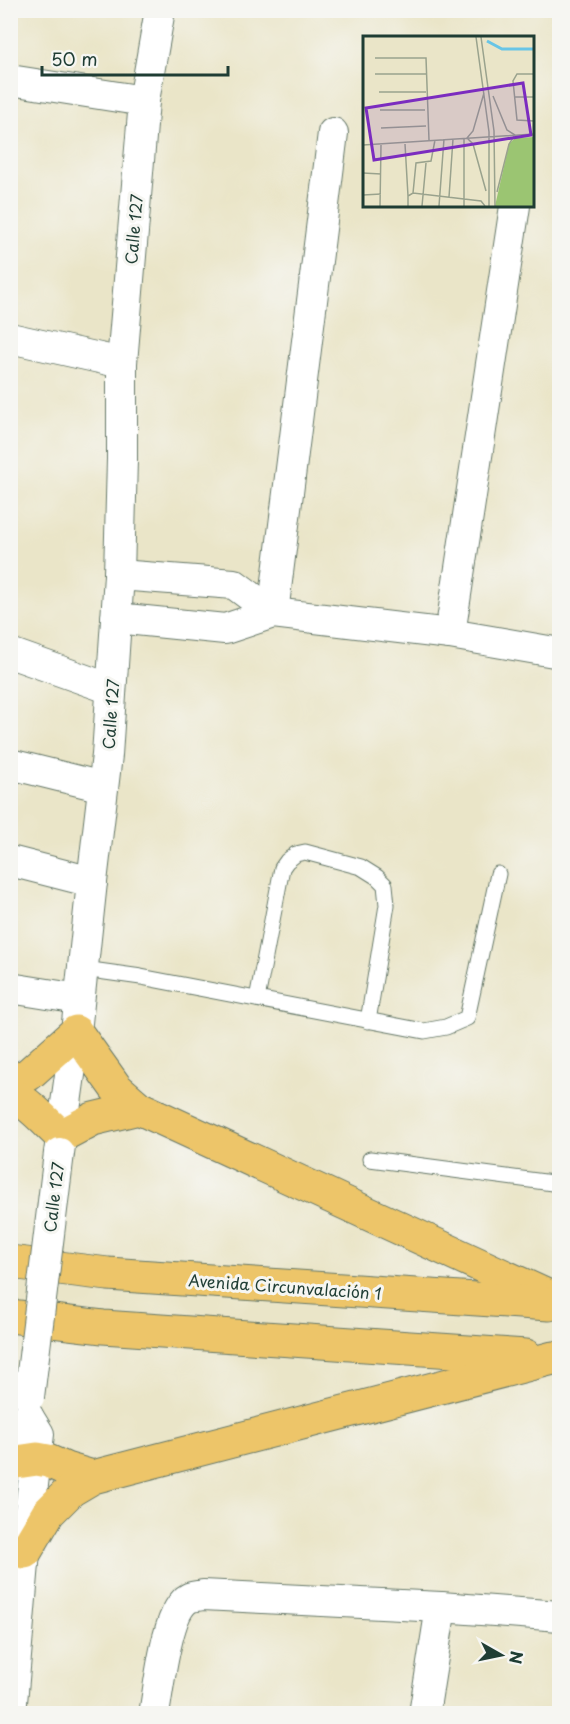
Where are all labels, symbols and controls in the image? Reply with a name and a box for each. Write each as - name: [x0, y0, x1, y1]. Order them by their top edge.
- inset map: [363, 36, 534, 207]
- scale bar: [42, 39, 228, 77]
- text: 50 m: [51, 45, 98, 72]
- street label: Calle 127: [118, 193, 148, 265]
- street label: Calle 127: [96, 678, 124, 750]
- street label: Calle 127: [37, 1160, 69, 1234]
- street label: Avenida Circunvalación 1: [188, 1267, 382, 1305]
- north arrow: [471, 1625, 531, 1685]
- text: N: [504, 1649, 530, 1666]

